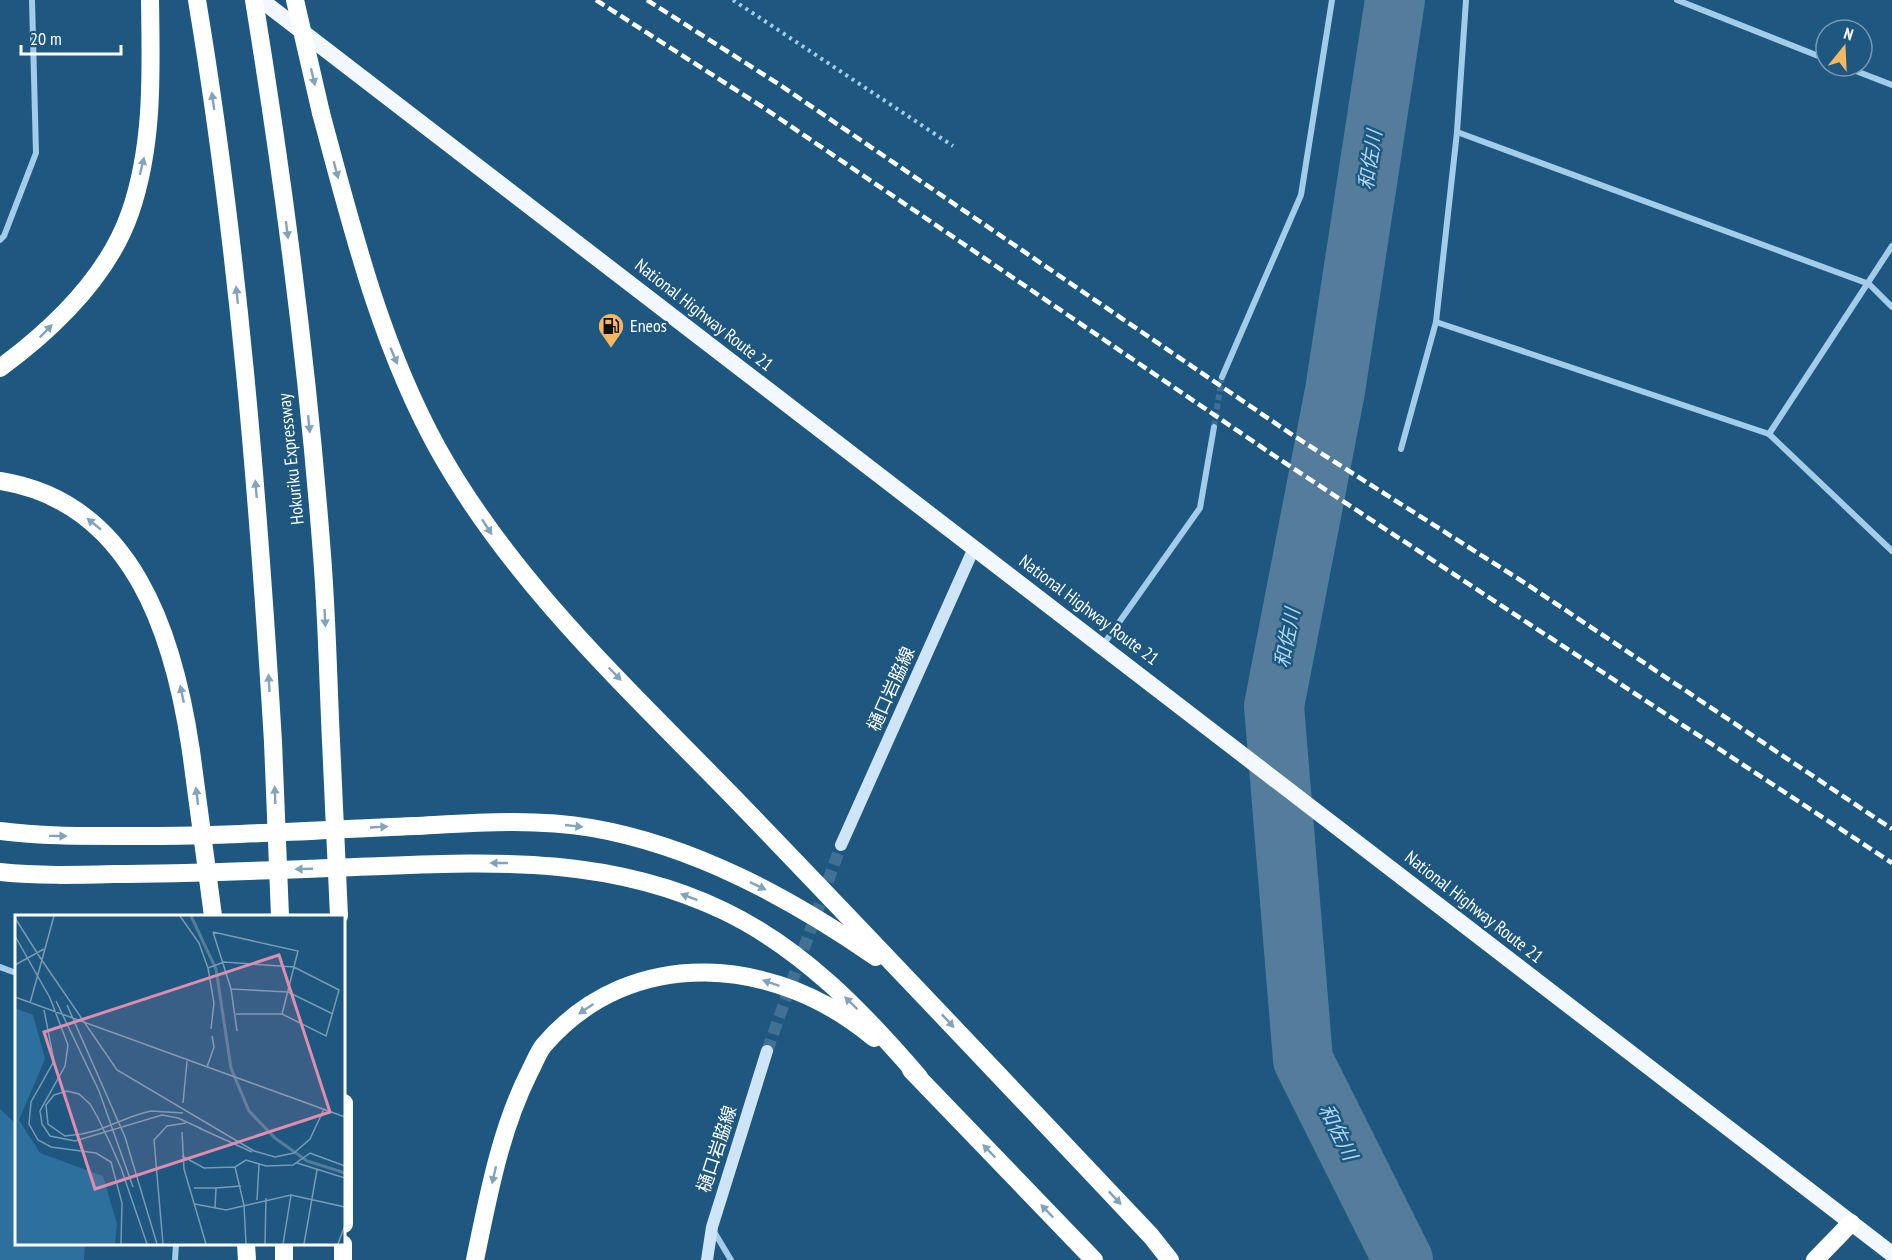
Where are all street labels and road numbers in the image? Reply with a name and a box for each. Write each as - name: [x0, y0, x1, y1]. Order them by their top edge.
- street label: National Highway Route 21: [630, 253, 778, 376]
- street label: Hokuriku Expressway: [272, 392, 309, 526]
- street label: National Highway Route 21: [1015, 549, 1164, 670]
- street label: 樋口岩脇線: [862, 643, 919, 735]
- street label: National Highway Route 21: [1400, 845, 1548, 968]
- street label: 樋口岩脇線: [692, 1102, 741, 1195]

